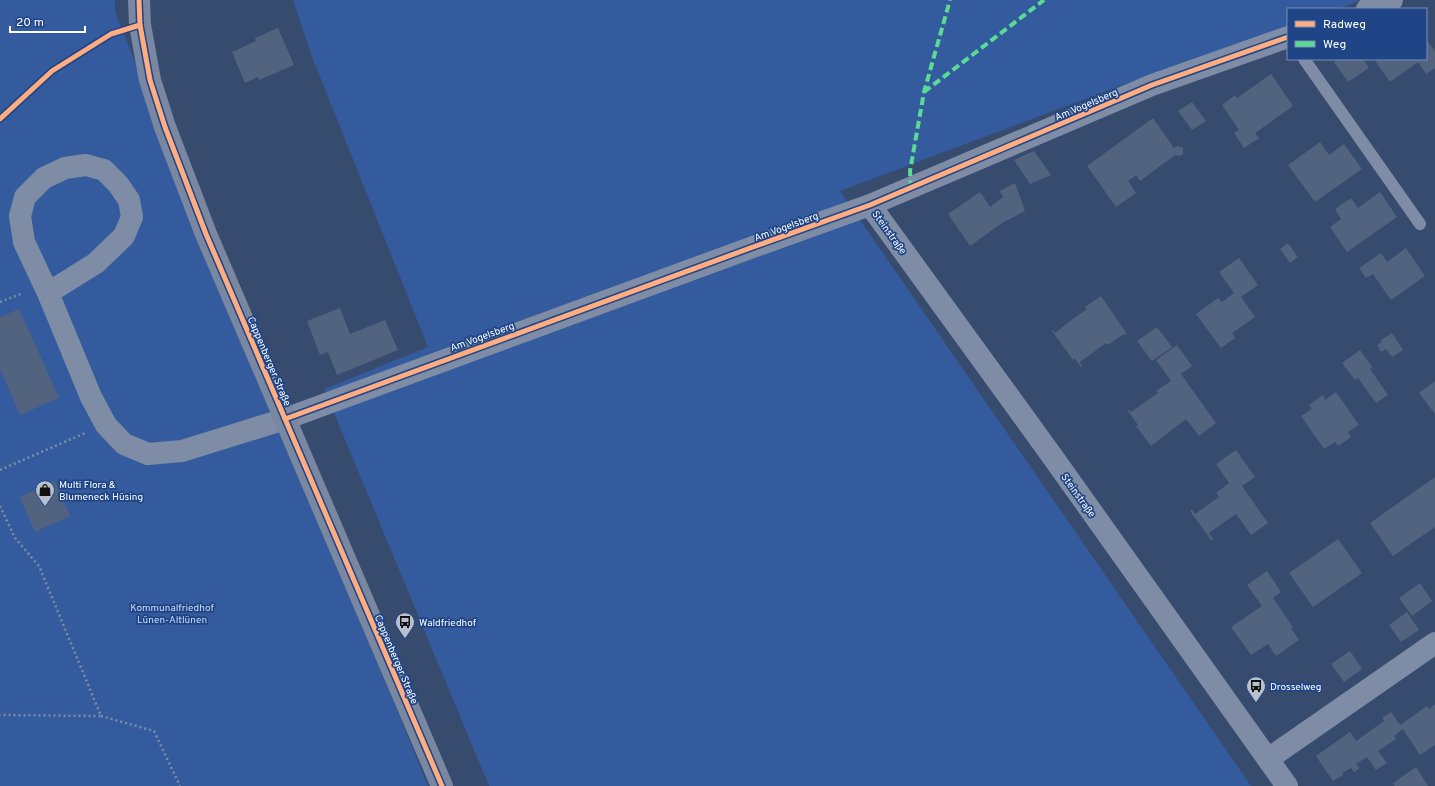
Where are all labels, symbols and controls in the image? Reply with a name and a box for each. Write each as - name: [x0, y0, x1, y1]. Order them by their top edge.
- scale bar: [10, 8, 85, 34]
- legend: [1287, 8, 1427, 60]
- text: 20 m: [16, 15, 44, 31]
- text: Radweg: [1323, 17, 1366, 33]
- text: Weg: [1323, 37, 1346, 53]
- street label: Am Vogelsberg: [1053, 86, 1120, 125]
- street label: Steinstraße: [869, 208, 909, 257]
- street label: Am Vogelsberg: [753, 210, 820, 245]
- street label: Cappenberger Straße: [244, 315, 293, 408]
- street label: Am Vogelsberg: [449, 320, 516, 355]
- street label: Steinstraße: [1058, 471, 1098, 520]
- shop icon: Multi Flora & Blumeneck Hüsing: [34, 479, 56, 507]
- place label: Multi Flora & Blumeneck Hüsing: [59, 479, 143, 504]
- park label: Kommunalfriedhof Lünen-Altlünen: [130, 602, 215, 627]
- bus stop icon: Waldfriedhof: [394, 611, 416, 639]
- street label: Cappenberger Straße: [371, 613, 420, 706]
- place label: Waldfriedhof: [419, 617, 477, 630]
- bus stop icon: Drosselweg: [1245, 675, 1267, 703]
- place label: Drosselweg: [1270, 681, 1322, 694]

